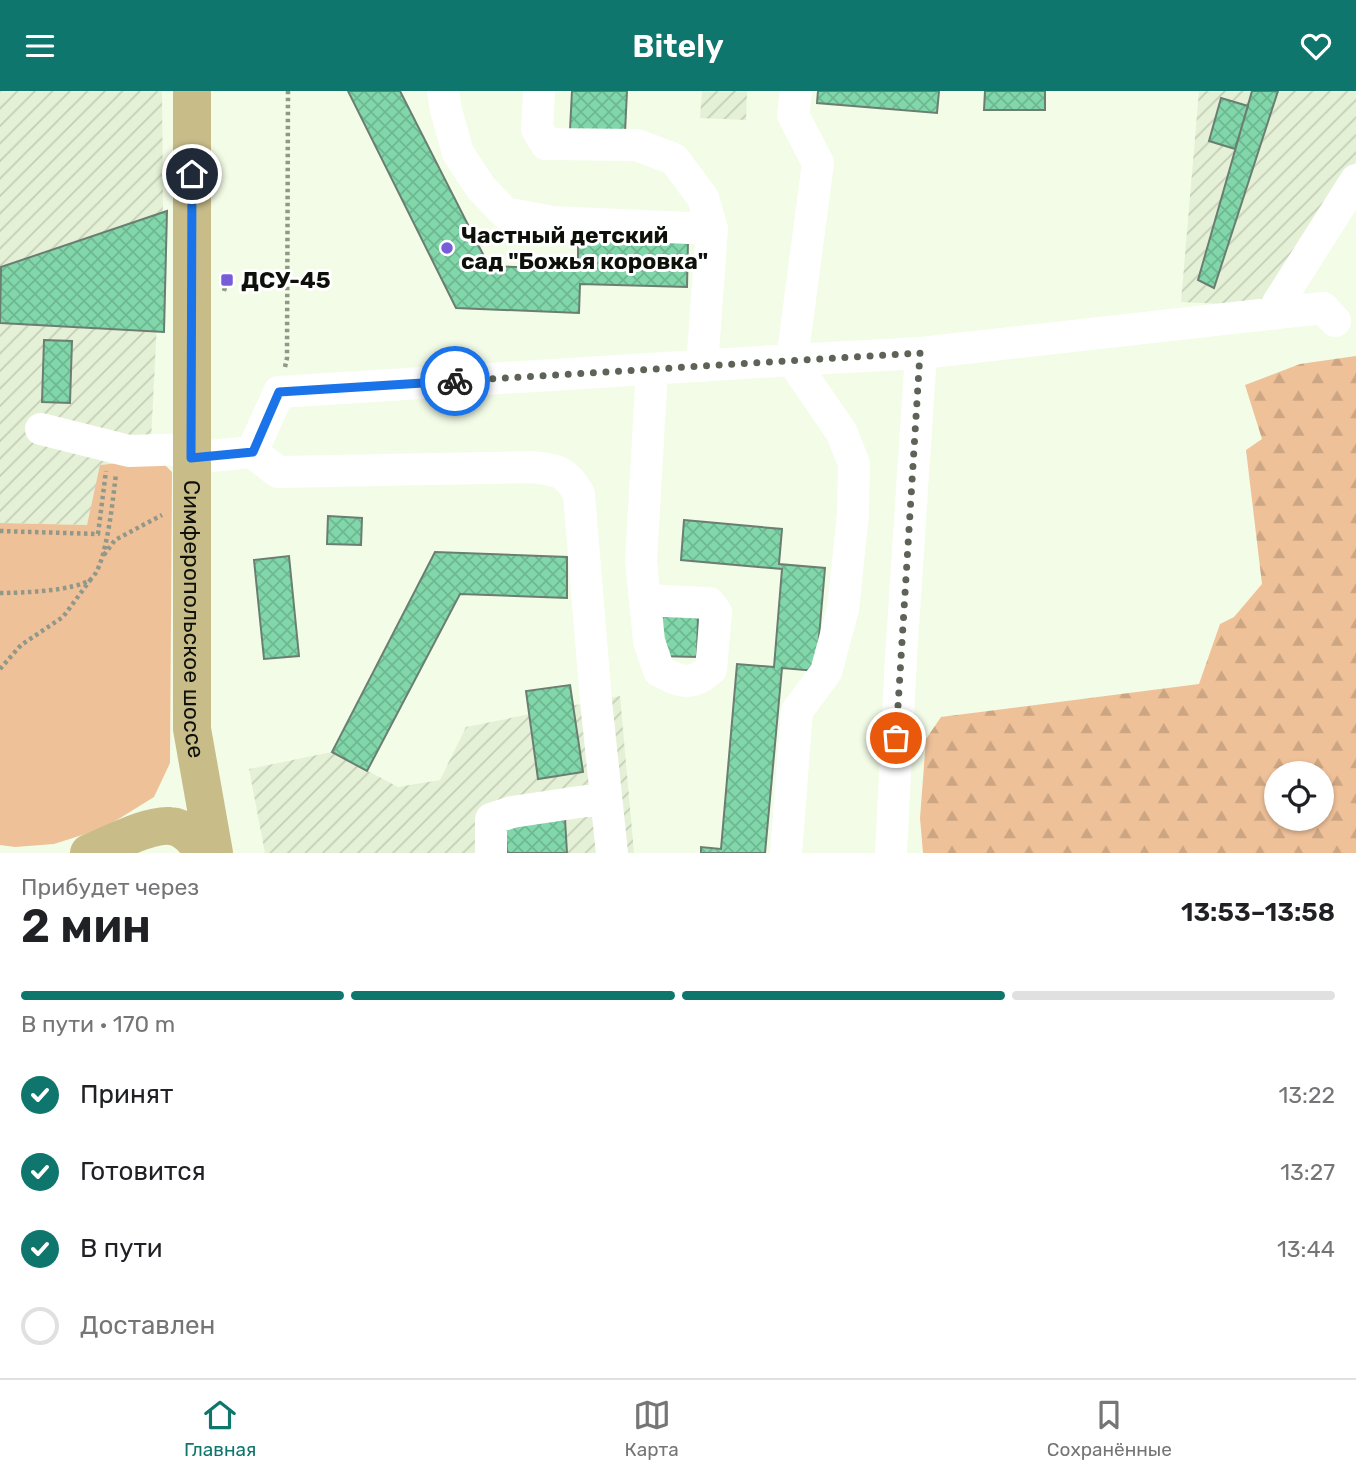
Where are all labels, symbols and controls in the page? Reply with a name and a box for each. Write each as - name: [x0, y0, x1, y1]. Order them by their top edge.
- icon: menu: [21, 27, 59, 65]
- text: Bitely: [632, 27, 724, 65]
- icon: heart: [1297, 27, 1335, 65]
- pin: [162, 144, 222, 204]
- icon: home: [173, 155, 211, 193]
- place label: Частный детский сад "Божья коровка": [461, 221, 708, 275]
- marker: Частный детский сад "Божья коровка": [439, 240, 455, 256]
- place label: ДСУ-45: [241, 266, 331, 294]
- marker: ДСУ-45: [219, 272, 235, 288]
- courier: [420, 346, 490, 416]
- icon: bike: [436, 362, 474, 400]
- street label: Симферопольское шоссе: [178, 480, 211, 760]
- pin: [866, 708, 926, 768]
- icon: bag: [877, 719, 915, 757]
- map controls: [1264, 761, 1334, 831]
- button: locate: [1264, 761, 1334, 831]
- text: Прибудет через: [21, 873, 199, 901]
- text: 13:53–13:58: [1181, 897, 1335, 928]
- text: 2 мин: [21, 899, 151, 954]
- text: В пути · 170 m: [21, 1010, 175, 1038]
- icon: check: [21, 1076, 59, 1114]
- text: Принят: [80, 1079, 173, 1110]
- text: 13:22: [1278, 1081, 1335, 1109]
- icon: check: [21, 1153, 59, 1191]
- text: Готовится: [80, 1156, 206, 1187]
- text: 13:27: [1280, 1158, 1335, 1186]
- icon: check: [21, 1230, 59, 1268]
- text: В пути: [80, 1233, 163, 1264]
- text: 13:44: [1277, 1235, 1335, 1263]
- text: Доставлен: [80, 1310, 215, 1341]
- tab: Главная: [184, 1396, 256, 1461]
- tab: Карта: [624, 1396, 679, 1461]
- tab: Сохранённые: [1047, 1396, 1172, 1461]

